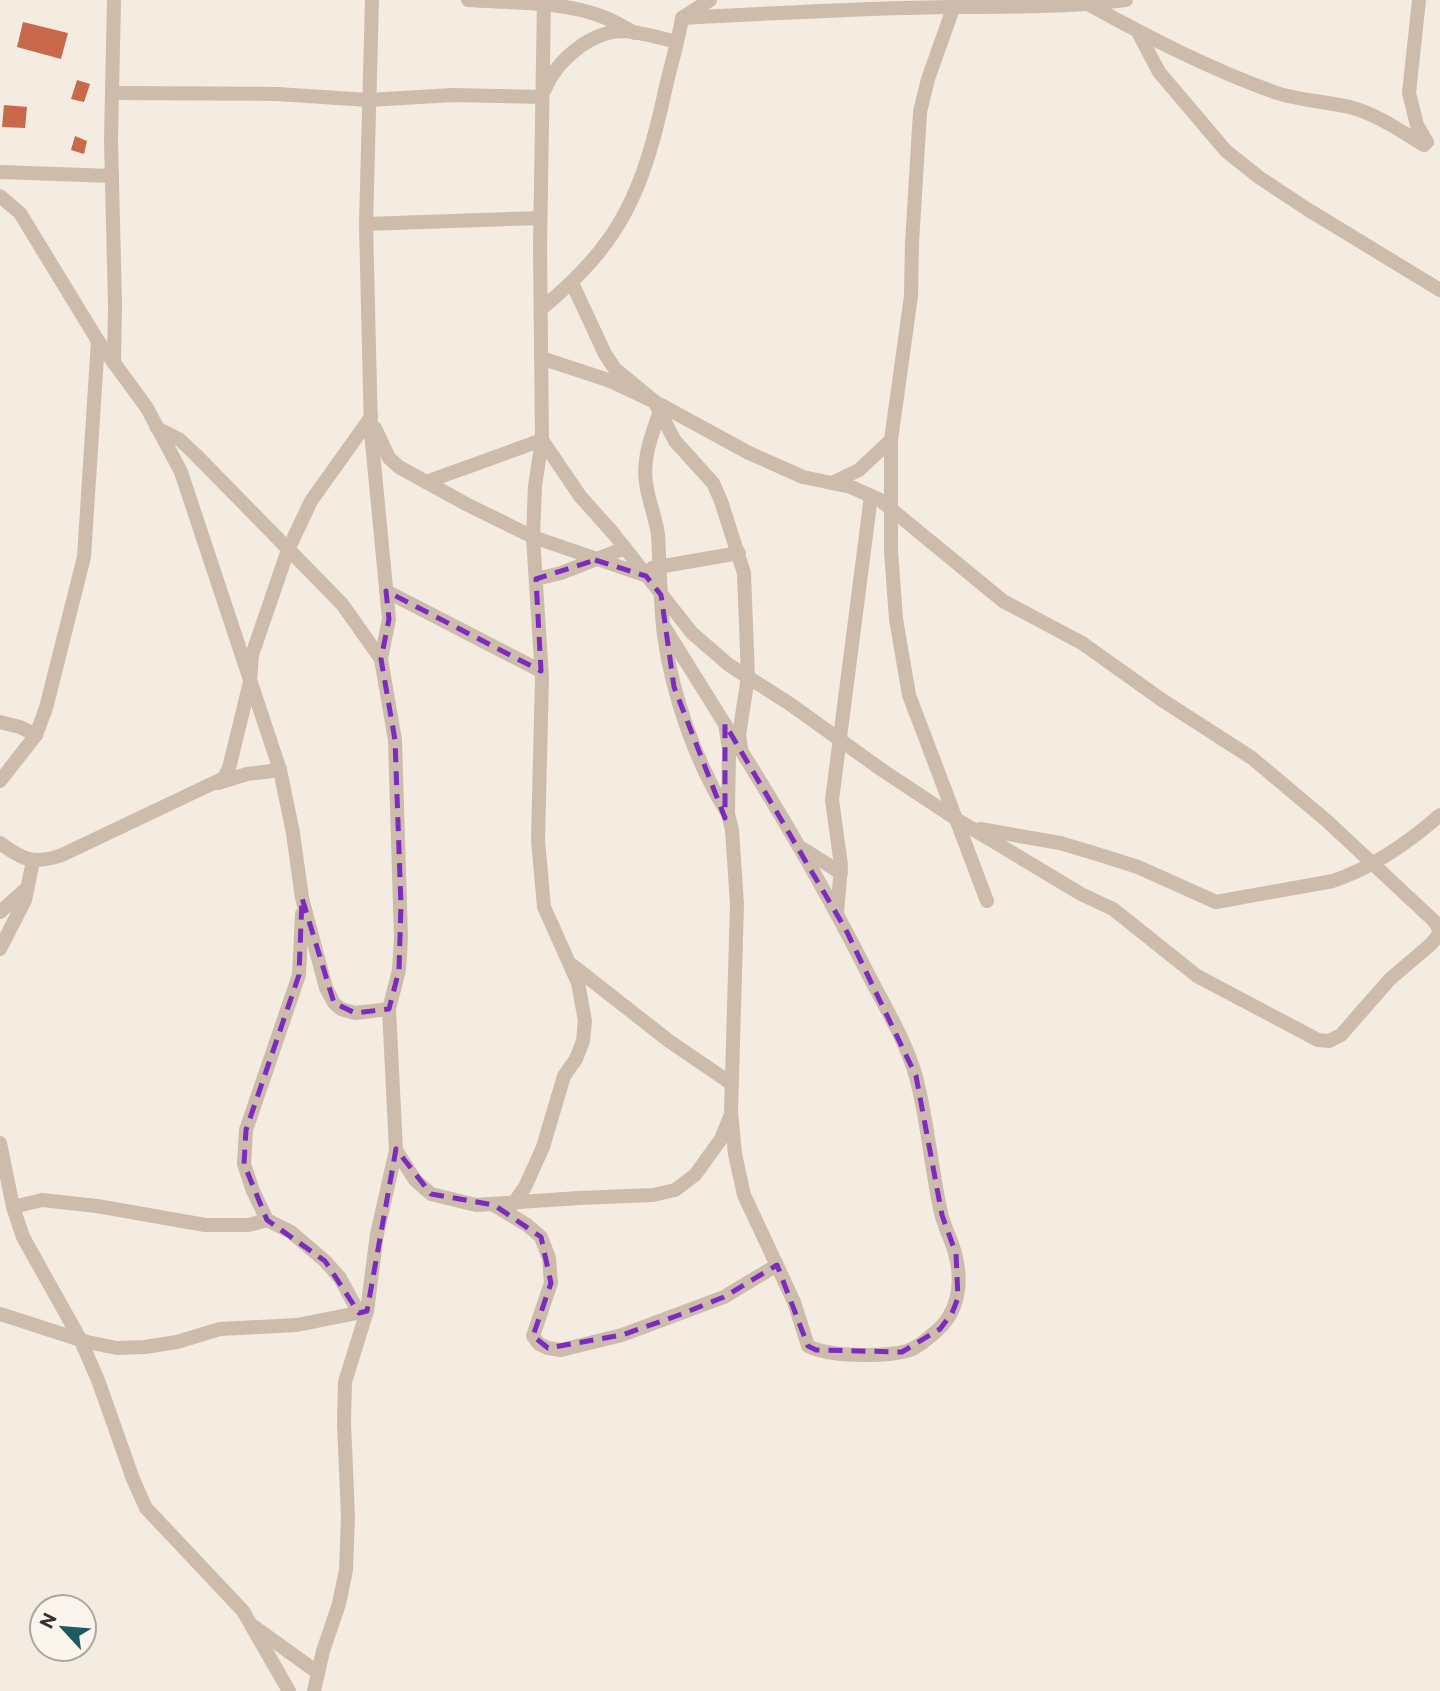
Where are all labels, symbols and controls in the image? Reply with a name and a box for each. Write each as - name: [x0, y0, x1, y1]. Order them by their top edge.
- north arrow: [28, 1593, 98, 1663]
- text: N: [34, 1609, 61, 1632]

